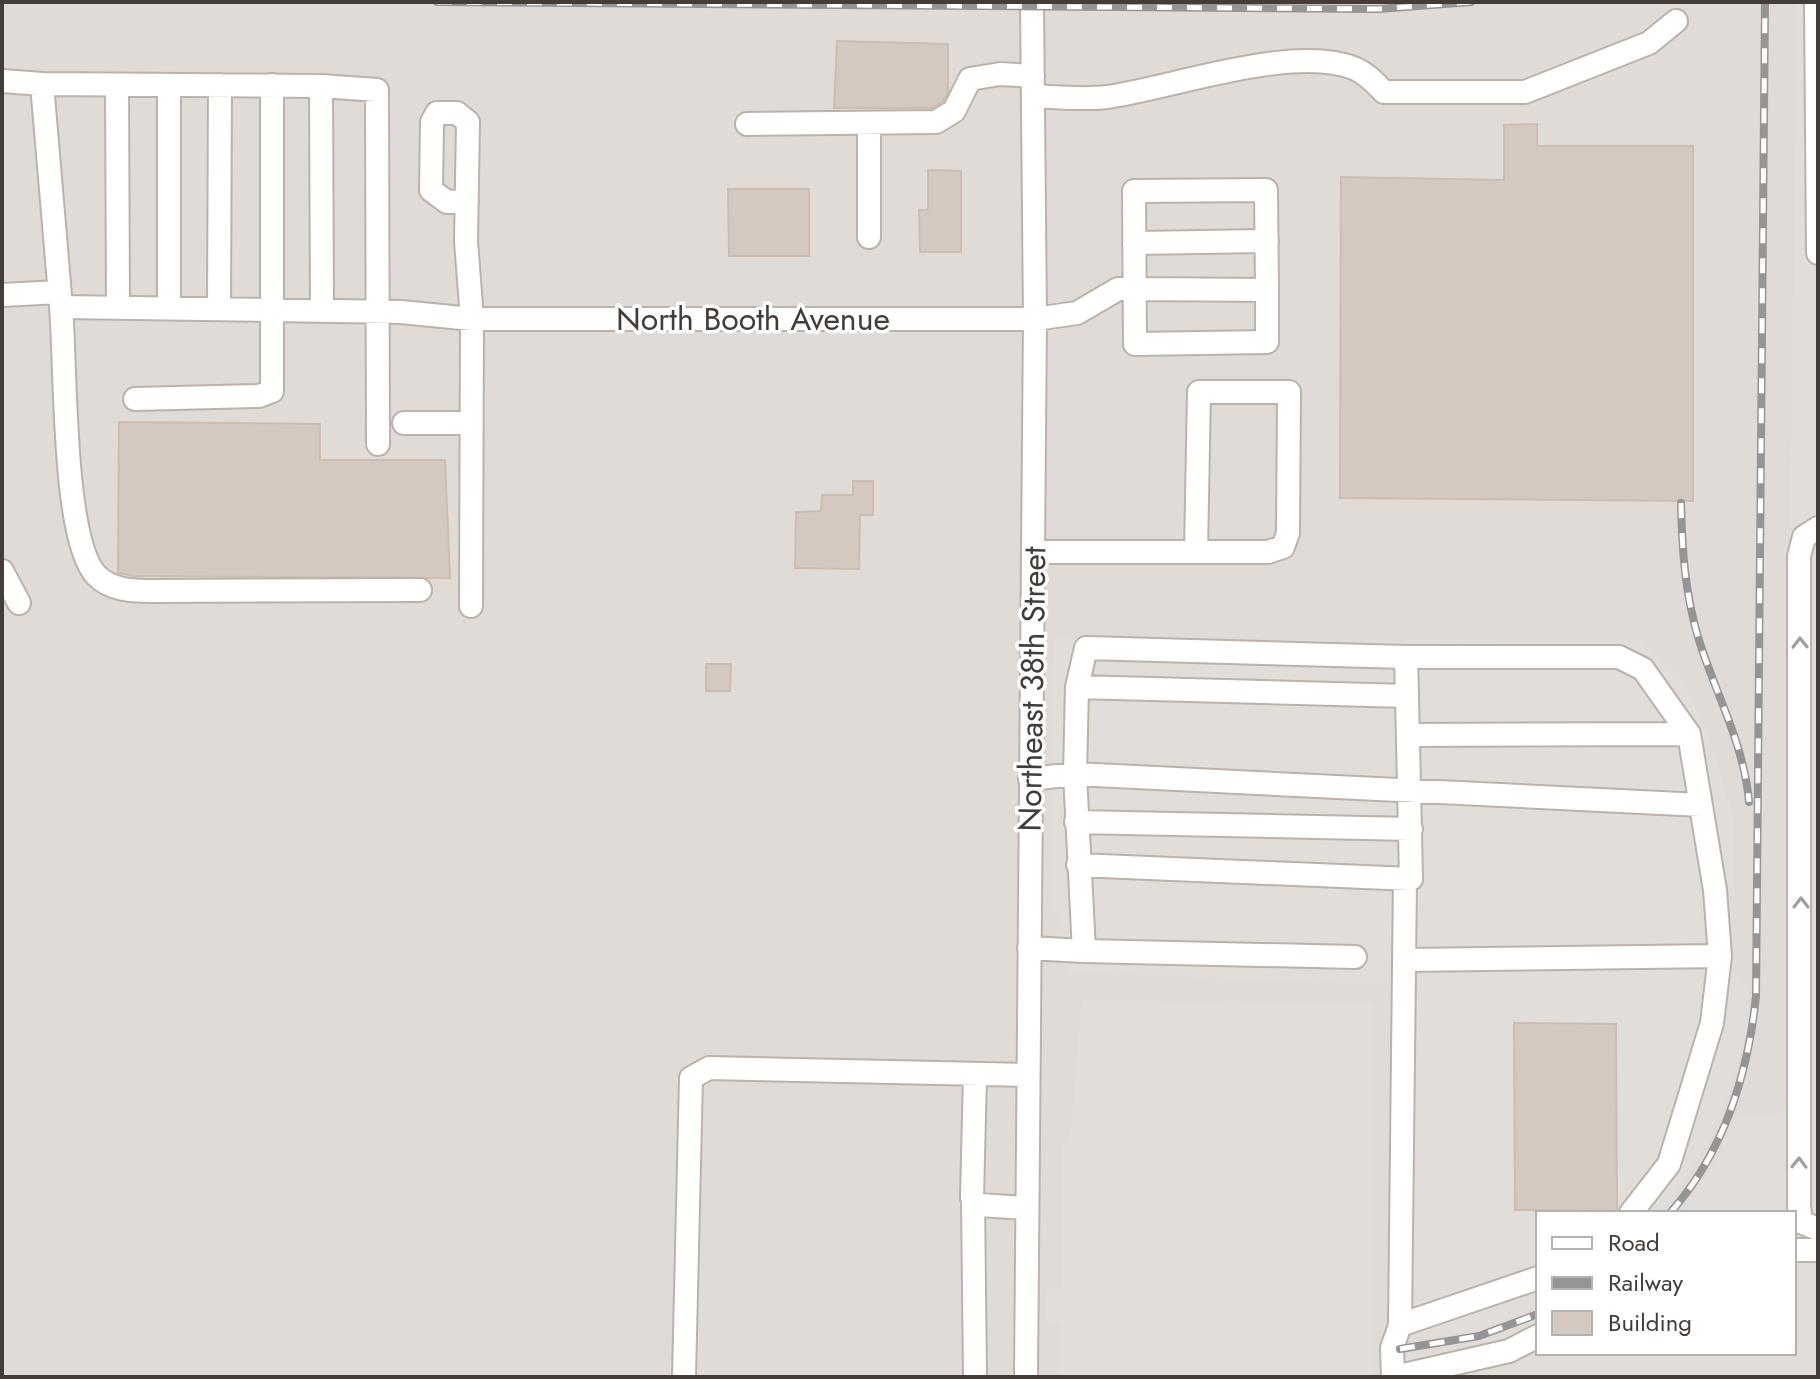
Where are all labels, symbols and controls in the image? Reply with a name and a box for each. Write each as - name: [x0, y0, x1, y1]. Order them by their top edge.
- street label: North Booth Avenue: [616, 296, 890, 342]
- street label: Northeast 38th Street: [1007, 546, 1057, 832]
- one-way arrow: [1791, 636, 1809, 649]
- one-way arrow: [1792, 896, 1810, 909]
- one-way arrow: [1790, 1156, 1808, 1169]
- legend: [1536, 1211, 1796, 1355]
- text: Road: [1608, 1225, 1660, 1260]
- text: Railway: [1608, 1265, 1683, 1300]
- text: Building: [1608, 1305, 1692, 1340]

